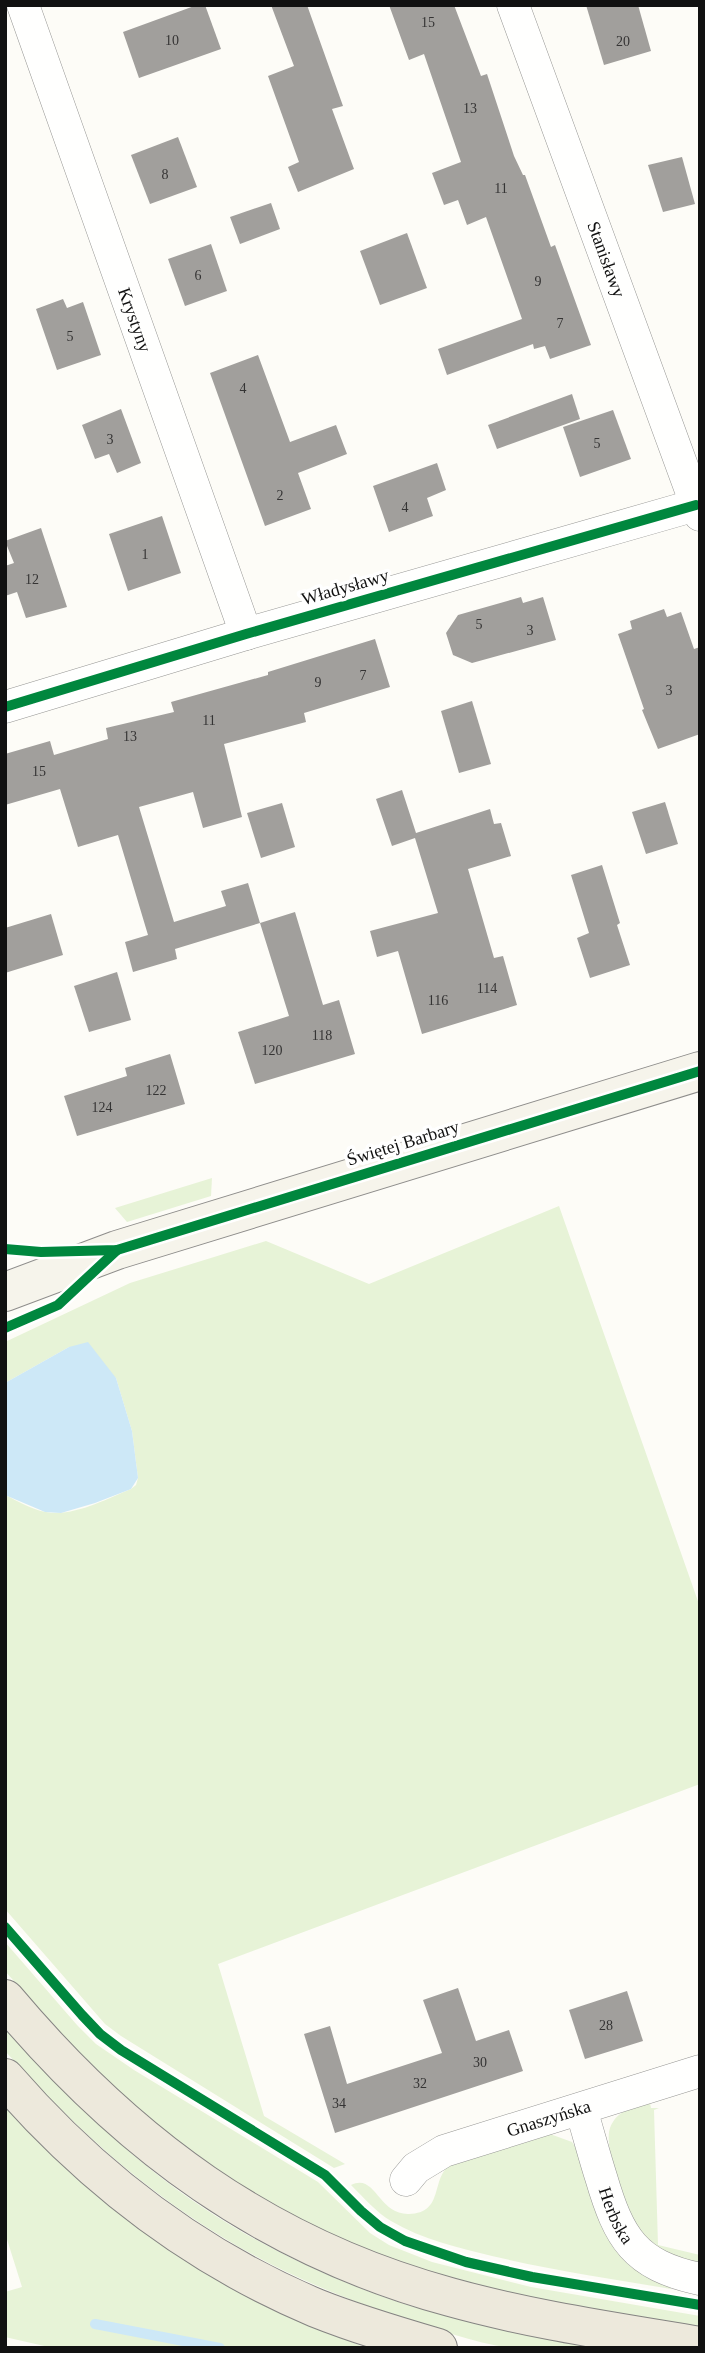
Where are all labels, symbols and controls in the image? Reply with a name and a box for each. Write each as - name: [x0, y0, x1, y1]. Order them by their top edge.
- house number: 15: [421, 15, 435, 30]
- house number: 10: [165, 33, 179, 48]
- house number: 20: [616, 34, 630, 49]
- house number: 13: [463, 101, 477, 116]
- house number: 8: [162, 167, 169, 182]
- house number: 11: [494, 181, 508, 196]
- street label: Stanisławy: [583, 219, 629, 300]
- house number: 6: [195, 268, 202, 283]
- house number: 9: [535, 274, 542, 289]
- street label: Krystyny: [114, 285, 155, 355]
- house number: 7: [557, 316, 564, 331]
- house number: 5: [67, 329, 74, 344]
- house number: 4: [240, 381, 247, 396]
- house number: 3: [107, 432, 114, 447]
- house number: 5: [594, 436, 601, 451]
- house number: 2: [277, 488, 284, 503]
- house number: 4: [402, 500, 409, 515]
- house number: 1: [142, 547, 149, 562]
- street label: Władysławy: [299, 565, 391, 609]
- house number: 12: [25, 572, 39, 587]
- house number: 5: [476, 617, 483, 632]
- house number: 3: [527, 623, 534, 638]
- house number: 7: [360, 668, 367, 683]
- house number: 9: [315, 675, 322, 690]
- house number: 3: [666, 683, 673, 698]
- house number: 11: [202, 713, 216, 728]
- house number: 13: [123, 729, 137, 744]
- house number: 15: [32, 764, 46, 779]
- house number: 114: [477, 981, 497, 996]
- house number: 116: [428, 993, 448, 1008]
- house number: 118: [312, 1028, 332, 1043]
- house number: 120: [262, 1043, 283, 1058]
- house number: 122: [146, 1083, 167, 1098]
- house number: 124: [92, 1100, 113, 1115]
- street label: Świętej Barbary: [344, 1115, 462, 1170]
- house number: 28: [599, 2018, 613, 2033]
- house number: 30: [473, 2055, 487, 2070]
- house number: 32: [413, 2076, 427, 2091]
- house number: 34: [332, 2096, 346, 2111]
- street label: Gnaszyńska: [504, 2096, 593, 2141]
- street label: Herbska: [595, 2185, 637, 2248]

